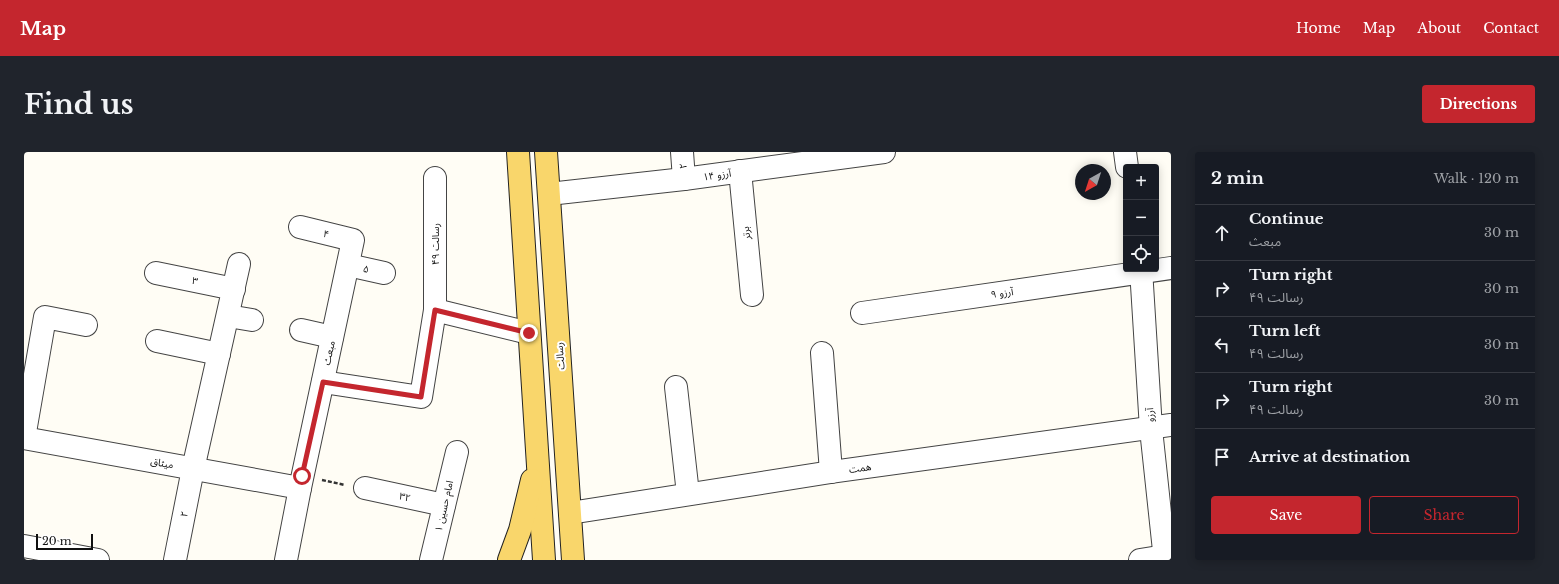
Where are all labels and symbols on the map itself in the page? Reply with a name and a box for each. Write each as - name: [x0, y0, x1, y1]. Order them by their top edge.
- street label: ۲: [676, 163, 690, 169]
- north arrow: [1075, 164, 1111, 200]
- street label: ۱۴ آرزو: [702, 166, 733, 183]
- street label: رسالت ۴۹: [429, 223, 442, 265]
- street label: برتر: [739, 225, 753, 241]
- street label: ۴: [322, 227, 330, 241]
- street label: ۵: [362, 262, 370, 276]
- street label: ۳: [191, 274, 199, 288]
- street label: ۹ آرزو: [990, 285, 1015, 301]
- route end: [520, 324, 538, 342]
- street label: مبعث: [320, 340, 338, 366]
- street label: رسالت: [553, 341, 567, 370]
- street label: آرزو: [1143, 407, 1157, 422]
- street label: میثاق: [149, 455, 175, 471]
- street label: همت: [848, 460, 872, 476]
- route start: [293, 467, 311, 485]
- street label: امام حسین ۱: [432, 479, 458, 533]
- street label: ۳۲: [398, 489, 412, 505]
- street label: ۲: [177, 510, 191, 518]
- scale bar: [36, 532, 93, 551]

